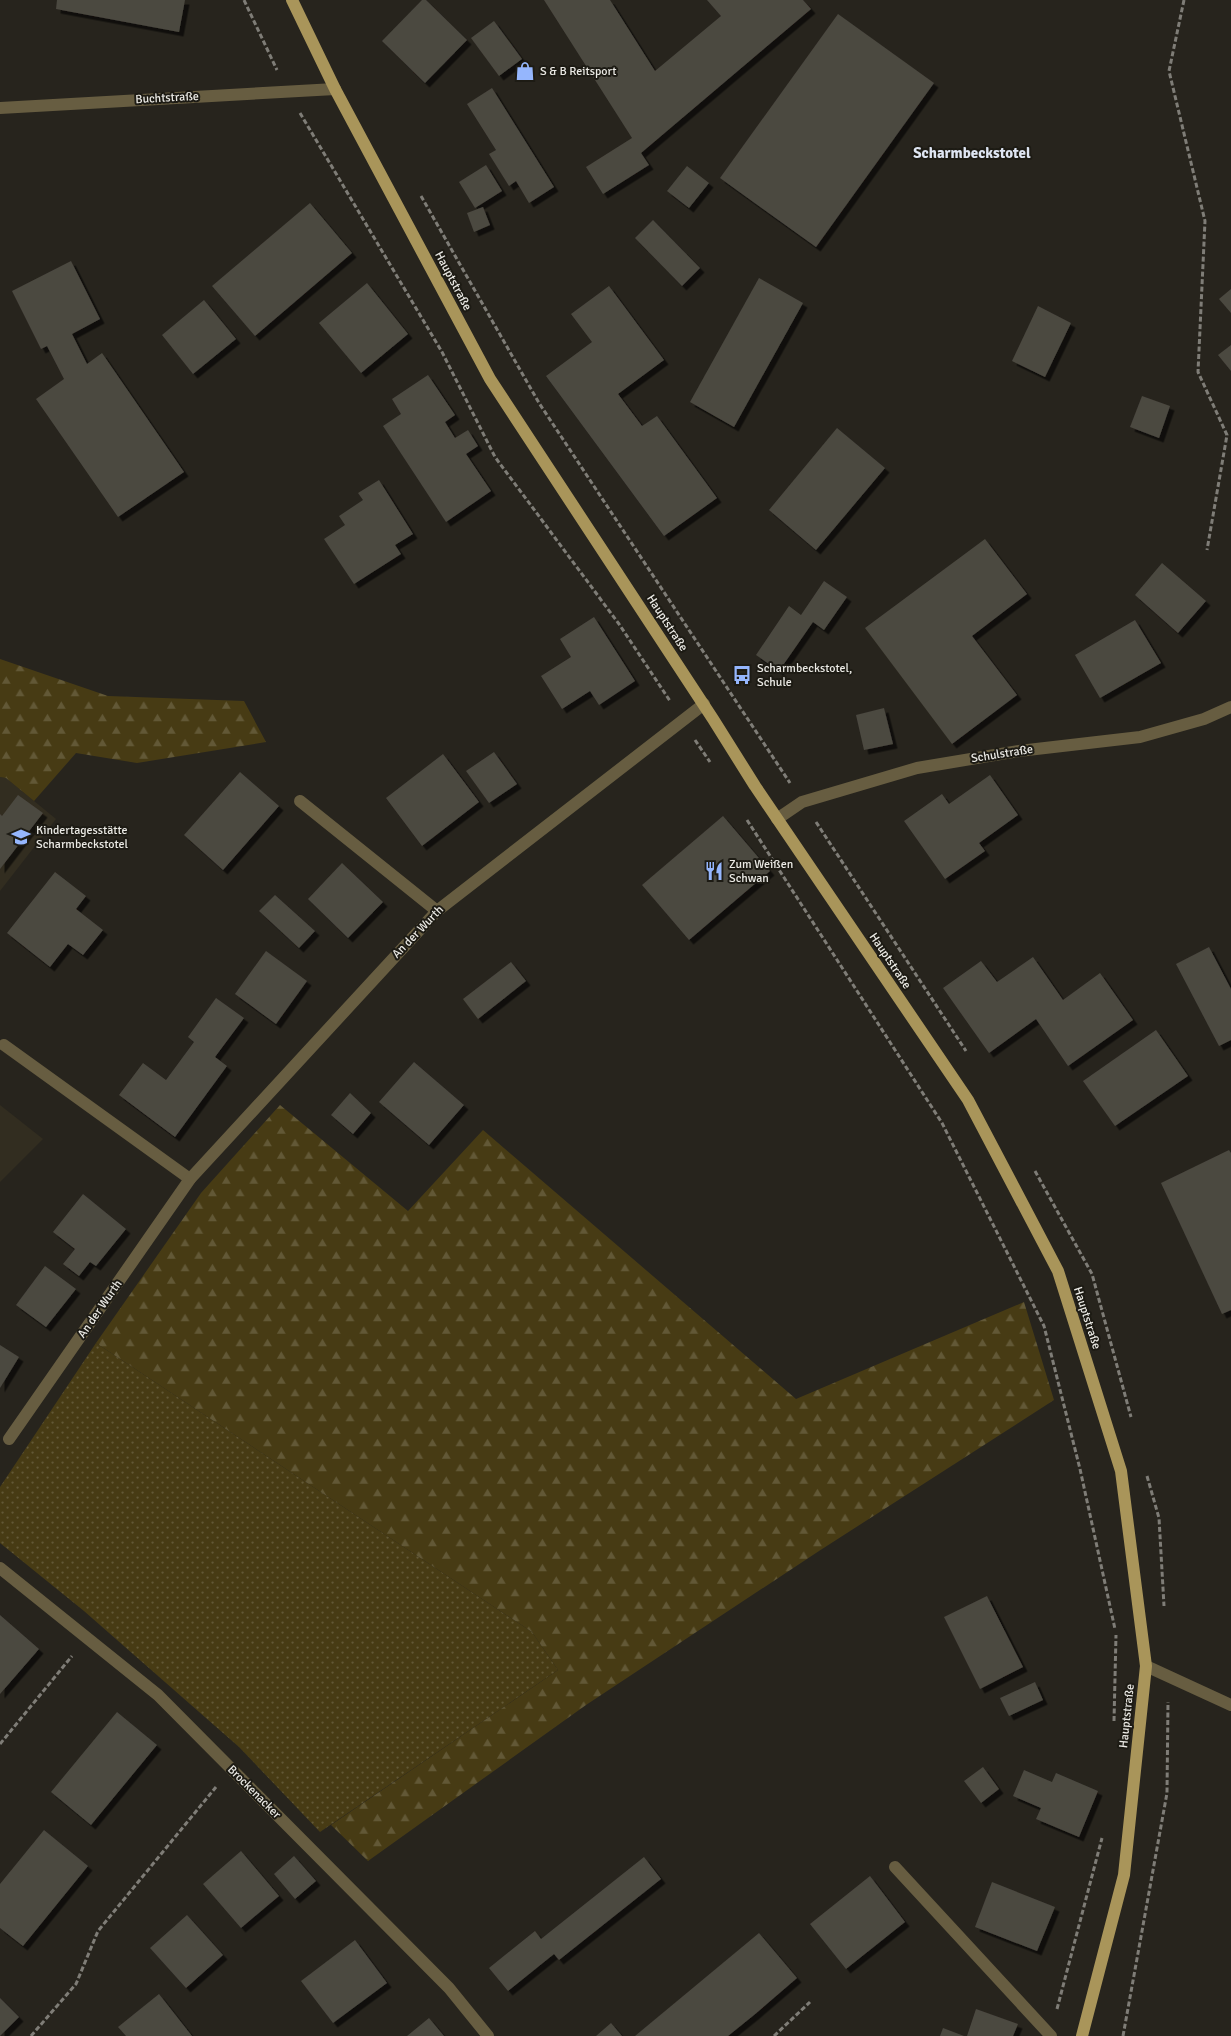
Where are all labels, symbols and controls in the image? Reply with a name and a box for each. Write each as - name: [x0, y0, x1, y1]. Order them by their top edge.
- shop icon: S & B Reitsport: [514, 60, 536, 82]
- place label: S & B Reitsport: [540, 64, 616, 79]
- street label: Buchtstraße: [135, 89, 199, 107]
- district label: Scharmbeckstotel: [913, 144, 1031, 162]
- street label: Hauptstraße: [431, 249, 475, 313]
- street label: Hauptstraße: [643, 592, 691, 654]
- place label: Scharmbeckstotel, Schule: [757, 661, 852, 690]
- bus stop icon: Scharmbeckstotel, Schule: [731, 664, 753, 686]
- street label: Schulstraße: [970, 742, 1034, 766]
- place label: Kindertagesstätte Scharmbeckstotel: [36, 823, 129, 852]
- school or university icon: Kindertagesstätte Scharmbeckstotel: [10, 826, 32, 848]
- place label: Zum Weißen Schwan: [729, 857, 793, 886]
- restaurant icon: Zum Weißen Schwan: [703, 860, 725, 882]
- street label: An der Wurth: [389, 902, 447, 962]
- street label: Hauptstraße: [866, 930, 914, 992]
- street label: An der Wurth: [74, 1277, 126, 1341]
- street label: Hauptstraße: [1070, 1285, 1104, 1351]
- street label: Hauptstraße: [1116, 1683, 1138, 1749]
- street label: Brockenacker: [224, 1762, 284, 1822]

